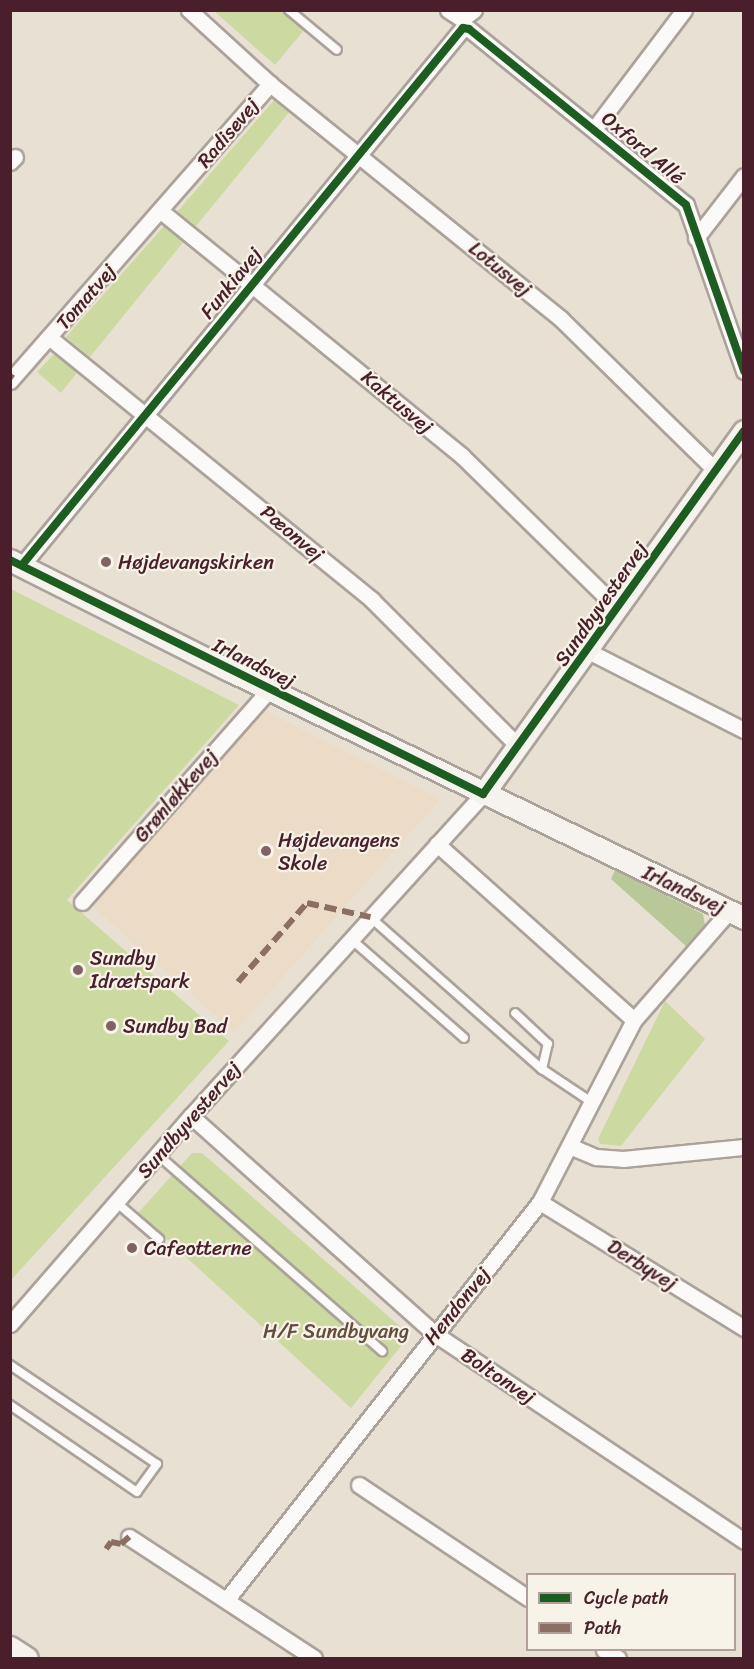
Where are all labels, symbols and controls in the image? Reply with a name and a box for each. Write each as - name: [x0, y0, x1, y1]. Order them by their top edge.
- street label: Radisevej: [192, 93, 264, 173]
- street label: Oxford Allé: [597, 106, 689, 190]
- street label: Lotusvej: [464, 237, 536, 301]
- street label: Funkiavej: [195, 243, 267, 323]
- street label: Tomatvej: [51, 259, 121, 335]
- street label: Kaktusvej: [356, 365, 438, 439]
- street label: Pæonvej: [256, 500, 328, 566]
- street label: Sundbyvestervej: [549, 537, 653, 671]
- place label: Højdevangskirken: [118, 550, 274, 574]
- marker: Højdevangskirken: [99, 555, 113, 569]
- street label: Irlandsvej: [209, 633, 299, 693]
- street label: Grønløkkevej: [129, 745, 223, 847]
- place label: Højdevangens Skole: [278, 828, 400, 875]
- marker: Højdevangens Skole: [259, 844, 273, 858]
- street label: Irlandsvej: [639, 860, 729, 920]
- place label: Sundby Idrætspark: [90, 946, 190, 993]
- marker: Sundby Idrætspark: [71, 963, 85, 977]
- place label: Sundby Bad: [123, 1014, 227, 1038]
- marker: Sundby Bad: [104, 1019, 118, 1033]
- street label: Sundbyvestervej: [132, 1057, 246, 1183]
- street label: Derbyvej: [603, 1234, 681, 1296]
- place label: Cafeotterne: [144, 1236, 252, 1260]
- marker: Cafeotterne: [125, 1241, 139, 1255]
- street label: Hendonvej: [419, 1263, 495, 1349]
- park label: H/F Sundbyvang: [263, 1319, 409, 1343]
- street label: Boltonvej: [457, 1343, 539, 1409]
- legend: [526, 1573, 736, 1651]
- text: Cycle path: [584, 1582, 668, 1614]
- text: Path: [584, 1612, 621, 1644]

